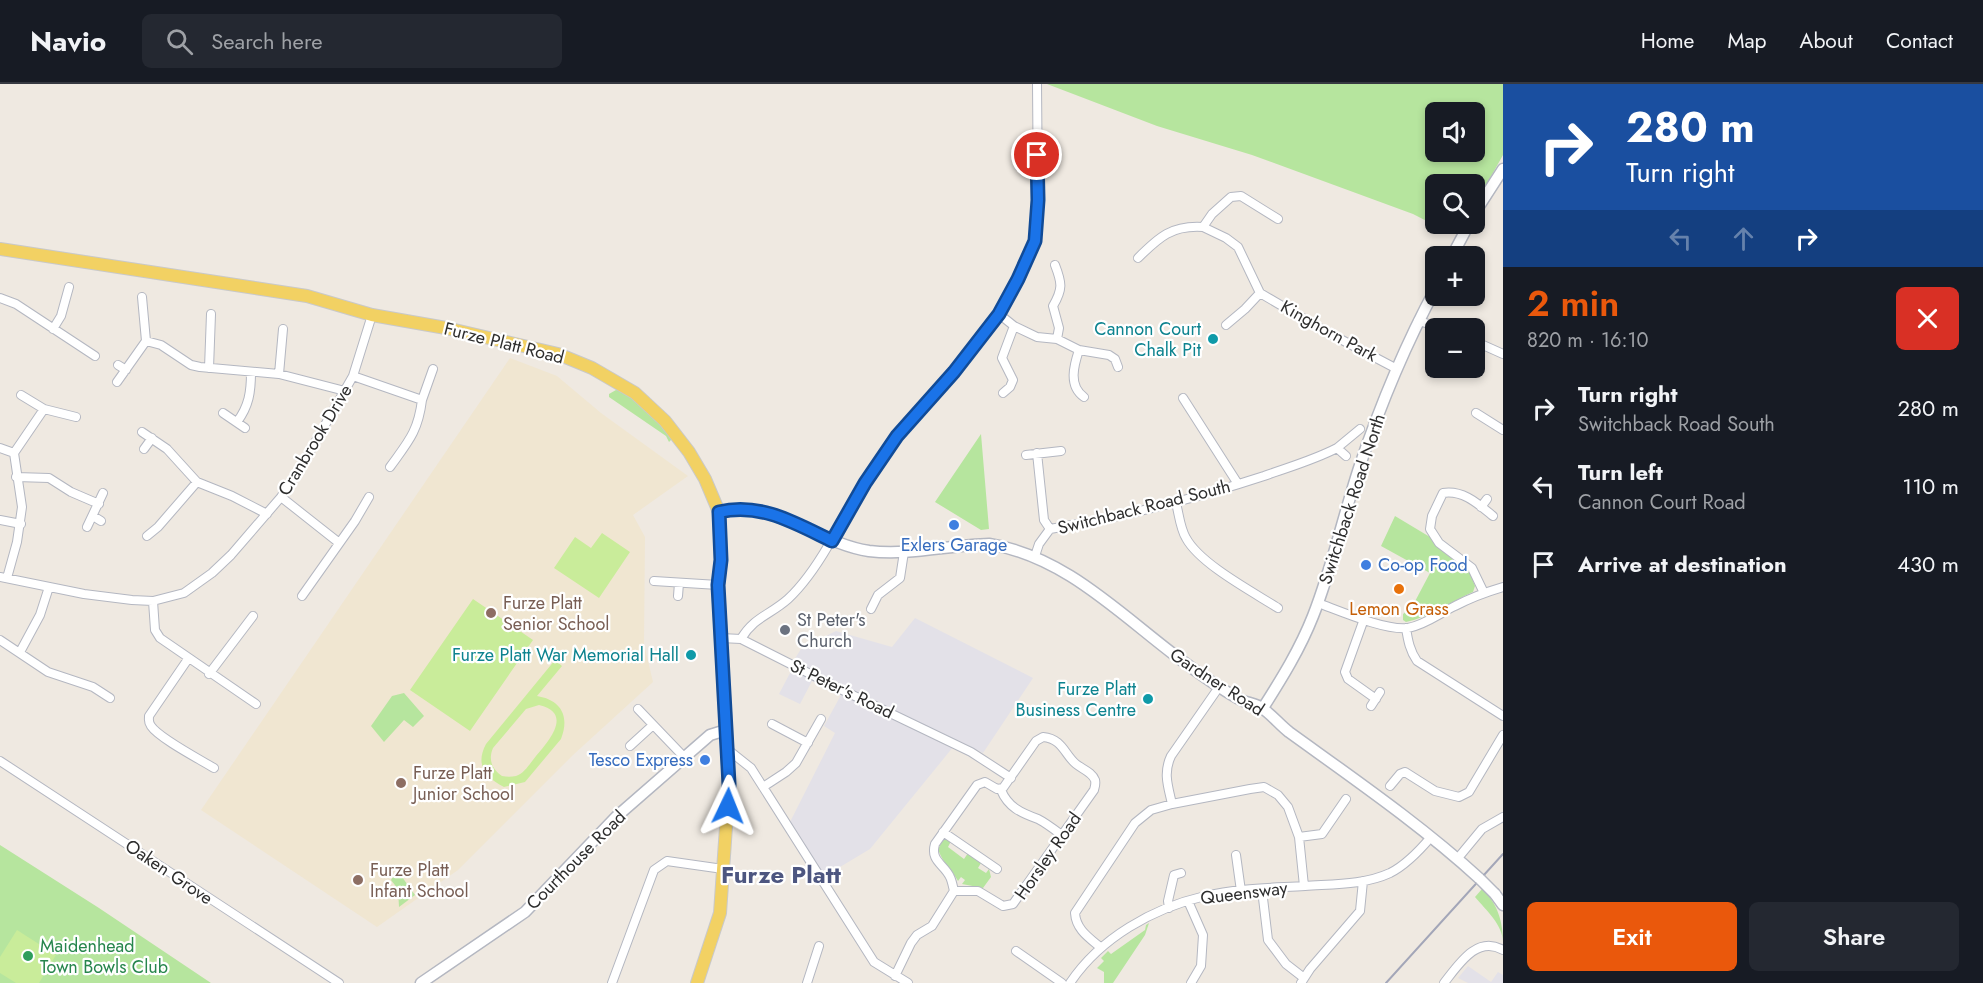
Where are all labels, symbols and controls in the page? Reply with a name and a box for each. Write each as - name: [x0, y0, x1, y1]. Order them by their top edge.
- search box: [142, 14, 562, 68]
- text: Navio: [30, 21, 106, 62]
- icon: search: [163, 25, 196, 58]
- text: Search here: [211, 25, 322, 57]
- text: Home: [1641, 26, 1694, 56]
- text: Map: [1727, 26, 1767, 56]
- text: About: [1800, 26, 1853, 56]
- text: Contact: [1886, 26, 1953, 56]
- text: 280 m: [1626, 97, 1755, 158]
- map controls: [1425, 102, 1485, 378]
- button: sound: [1425, 102, 1485, 162]
- icon: right: [1527, 108, 1605, 186]
- pin: [1011, 129, 1062, 180]
- icon: arrive: [1020, 138, 1053, 171]
- text: Turn right: [1626, 153, 1734, 192]
- button: search: [1425, 174, 1485, 234]
- icon: left: [1664, 222, 1697, 255]
- icon: ahead: [1727, 222, 1760, 255]
- icon: right: [1790, 222, 1823, 255]
- button: +: [1425, 246, 1485, 306]
- text: 2 min: [1527, 277, 1619, 329]
- button: close: [1896, 287, 1959, 350]
- street label: Kinghorn Park: [1276, 294, 1382, 368]
- street label: Furze Platt Road: [441, 316, 567, 370]
- place label: Cannon Court Chalk Pit: [1094, 316, 1202, 363]
- button: −: [1425, 318, 1485, 378]
- text: 820 m · 16:10: [1527, 326, 1648, 355]
- marker: Cannon Court Chalk Pit: [1206, 332, 1220, 346]
- text: Turn right: [1578, 378, 1678, 410]
- street label: Cranbrook Drive: [271, 379, 359, 501]
- icon: right: [1527, 392, 1560, 425]
- text: 280 m: [1898, 392, 1959, 424]
- street label: Switchback Road North: [1312, 410, 1392, 588]
- text: Switchback Road South: [1578, 410, 1775, 439]
- text: Turn left: [1578, 456, 1663, 488]
- icon: left: [1527, 470, 1560, 503]
- text: 110 m: [1902, 470, 1959, 502]
- street label: Switchback Road South: [1055, 473, 1233, 541]
- text: Cannon Court Road: [1578, 488, 1746, 517]
- marker: Exlers Garage: [947, 518, 961, 532]
- place label: Exlers Garage: [901, 532, 1007, 558]
- icon: arrive: [1527, 548, 1560, 581]
- text: Arrive at destination: [1578, 548, 1787, 580]
- text: 430 m: [1897, 548, 1959, 580]
- place label: Co-op Food: [1378, 552, 1468, 578]
- marker: Co-op Food: [1359, 558, 1373, 572]
- marker: Lemon Grass: [1392, 582, 1406, 596]
- place label: Furze Platt Senior School: [503, 590, 609, 637]
- place label: Lemon Grass: [1349, 596, 1449, 622]
- marker: Furze Platt Senior School: [484, 606, 498, 620]
- place label: St Peter's Church: [797, 607, 866, 654]
- marker: St Peter's Church: [778, 623, 792, 637]
- place label: Furze Platt War Memorial Hall: [452, 642, 679, 668]
- street label: Gardner Road: [1165, 642, 1269, 722]
- marker: Furze Platt War Memorial Hall: [684, 648, 698, 662]
- street label: St Peter's Road: [786, 653, 898, 725]
- place label: Furze Platt Business Centre: [1015, 676, 1137, 723]
- marker: Furze Platt Business Centre: [1141, 692, 1155, 706]
- place label: Tesco Express: [589, 747, 693, 773]
- marker: Tesco Express: [698, 753, 712, 767]
- place label: Furze Platt Junior School: [411, 760, 514, 807]
- position arrow: [696, 774, 760, 838]
- marker: Furze Platt Junior School: [394, 776, 408, 790]
- street label: Courthouse Road: [520, 804, 632, 916]
- street label: Horsley Road: [1008, 807, 1088, 905]
- street label: Oaken Grove: [120, 833, 218, 911]
- place label: Furze Platt Infant School: [370, 857, 469, 904]
- district label: Furze Platt: [721, 857, 841, 892]
- marker: Furze Platt Infant School: [351, 873, 365, 887]
- street label: Queensway: [1199, 875, 1289, 911]
- button: Exit: [1527, 902, 1737, 971]
- button: Share: [1749, 902, 1959, 971]
- place label: Maidenhead Town Bowls Club: [40, 933, 168, 980]
- marker: Maidenhead Town Bowls Club: [21, 949, 35, 963]

